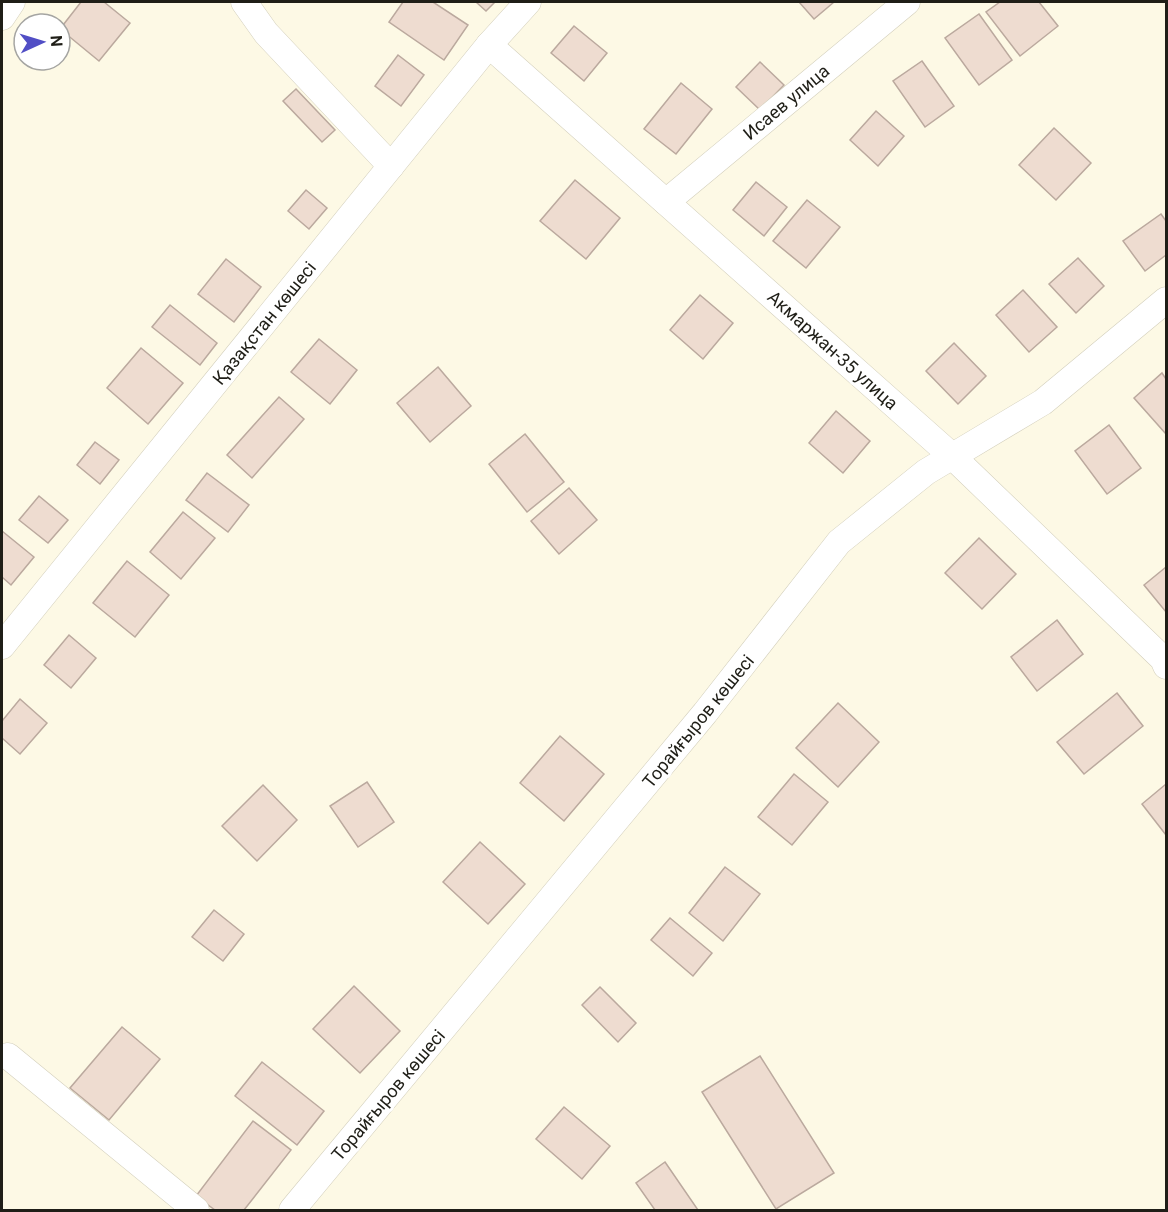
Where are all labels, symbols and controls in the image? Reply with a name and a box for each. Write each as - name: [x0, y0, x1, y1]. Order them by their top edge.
- north arrow: [12, 12, 72, 72]
- text: N: [47, 35, 66, 47]
- street label: Исаев улица: [739, 60, 833, 144]
- street label: Қазақстан көшесі: [208, 257, 320, 389]
- street label: Акмаржан-35 улица: [764, 286, 902, 414]
- street label: Торайғыров көшесі: [638, 650, 758, 792]
- street label: Торайғыров көшесі: [327, 1025, 449, 1165]

